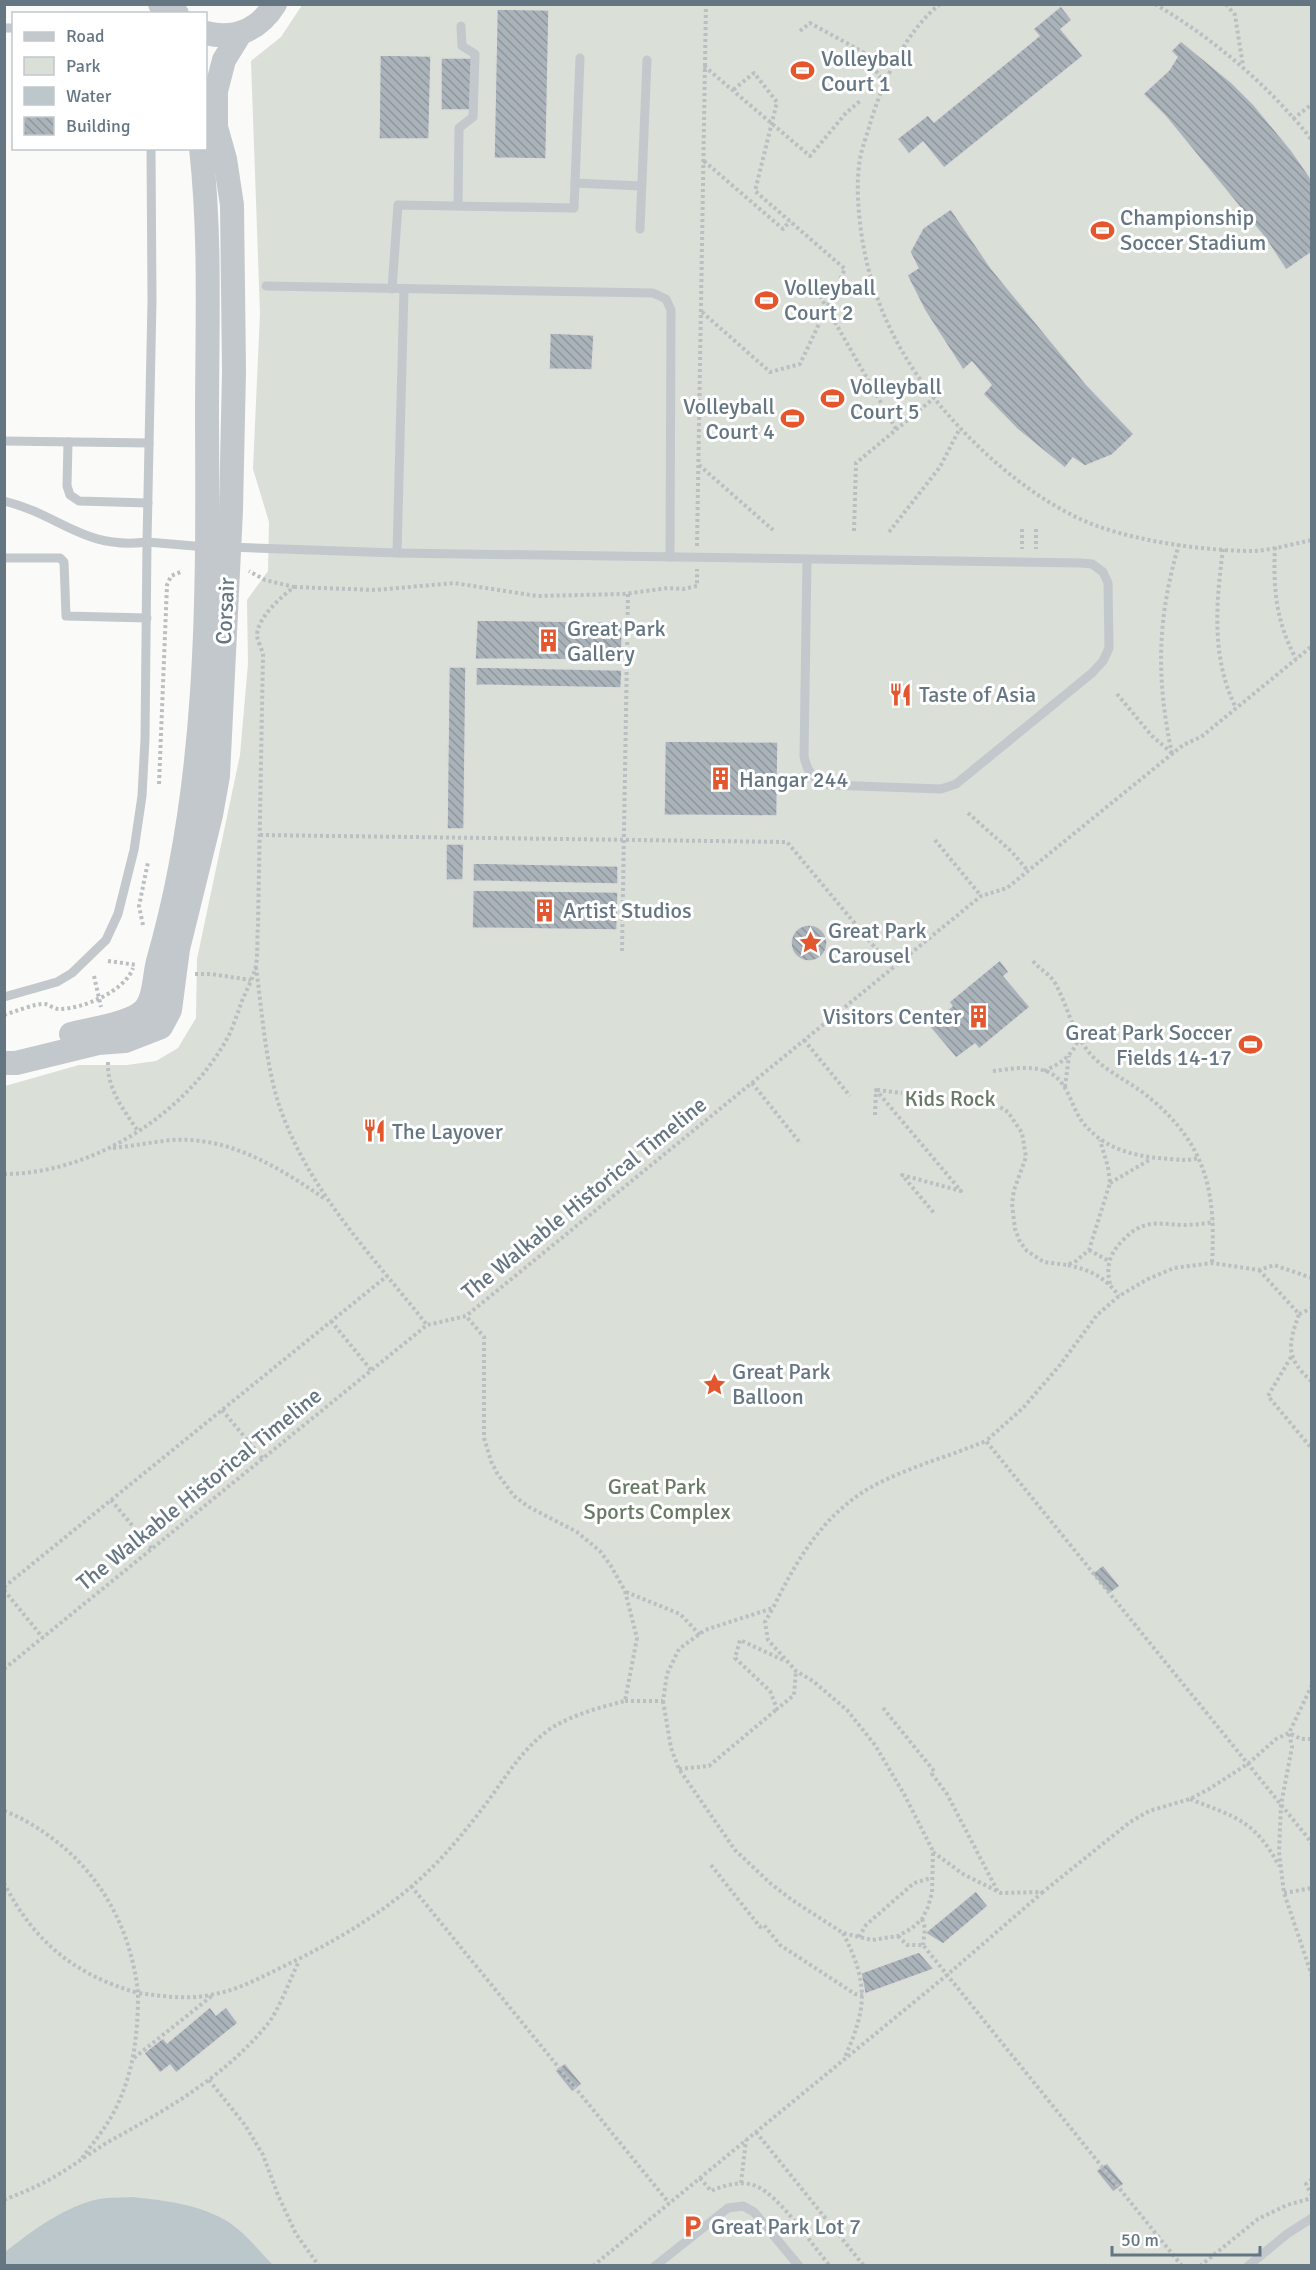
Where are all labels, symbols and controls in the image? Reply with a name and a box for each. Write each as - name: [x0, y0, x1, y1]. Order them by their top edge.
- legend: [12, 12, 207, 150]
- text: Road: [66, 25, 105, 47]
- place label: Volleyball Court 1: [821, 45, 913, 97]
- text: Park: [66, 55, 101, 77]
- sports icon: Volleyball Court 1: [790, 58, 816, 84]
- text: Water: [66, 85, 112, 107]
- text: Building: [66, 115, 130, 137]
- place label: Championship Soccer Stadium: [1120, 204, 1266, 256]
- sports icon: Championship Soccer Stadium: [1089, 217, 1115, 243]
- place label: Volleyball Court 2: [784, 274, 876, 326]
- sports icon: Volleyball Court 2: [753, 287, 779, 313]
- place label: Volleyball Court 5: [850, 373, 942, 425]
- sports icon: Volleyball Court 5: [819, 386, 845, 412]
- place label: Volleyball Court 4: [683, 393, 775, 445]
- sports icon: Volleyball Court 4: [780, 406, 806, 432]
- street label: Corsair: [210, 577, 240, 645]
- place label: Great Park Gallery: [567, 615, 666, 667]
- building icon: Great Park Gallery: [536, 628, 562, 654]
- restaurant icon: Taste of Asia: [888, 681, 914, 707]
- place label: Taste of Asia: [919, 681, 1036, 708]
- building icon: Hangar 244: [708, 766, 734, 792]
- place label: Hangar 244: [739, 766, 848, 793]
- building icon: Artist Studios: [532, 897, 558, 923]
- place label: Artist Studios: [563, 897, 692, 924]
- place label: Great Park Carousel: [828, 917, 927, 969]
- place icon: Great Park Carousel: [797, 930, 823, 956]
- place label: Visitors Center: [823, 1003, 961, 1030]
- building icon: Visitors Center: [966, 1003, 992, 1029]
- place label: Great Park Soccer Fields 14-17: [1065, 1019, 1232, 1071]
- sports icon: Great Park Soccer Fields 14-17: [1237, 1032, 1263, 1058]
- park label: Kids Rock: [905, 1085, 995, 1112]
- street label: The Walkable Historical Timeline: [456, 1091, 712, 1305]
- restaurant icon: The Layover: [361, 1118, 387, 1144]
- place label: The Layover: [392, 1118, 503, 1145]
- place label: Great Park Balloon: [732, 1358, 831, 1410]
- place icon: Great Park Balloon: [701, 1371, 727, 1397]
- street label: The Walkable Historical Timeline: [71, 1382, 327, 1596]
- park label: Great Park Sports Complex: [583, 1473, 731, 1525]
- parking icon: Great Park Lot 7: [680, 2213, 706, 2239]
- place label: Great Park Lot 7: [711, 2213, 861, 2240]
- scale bar: [1112, 2219, 1260, 2257]
- text: 50 m: [1121, 2229, 1159, 2251]

